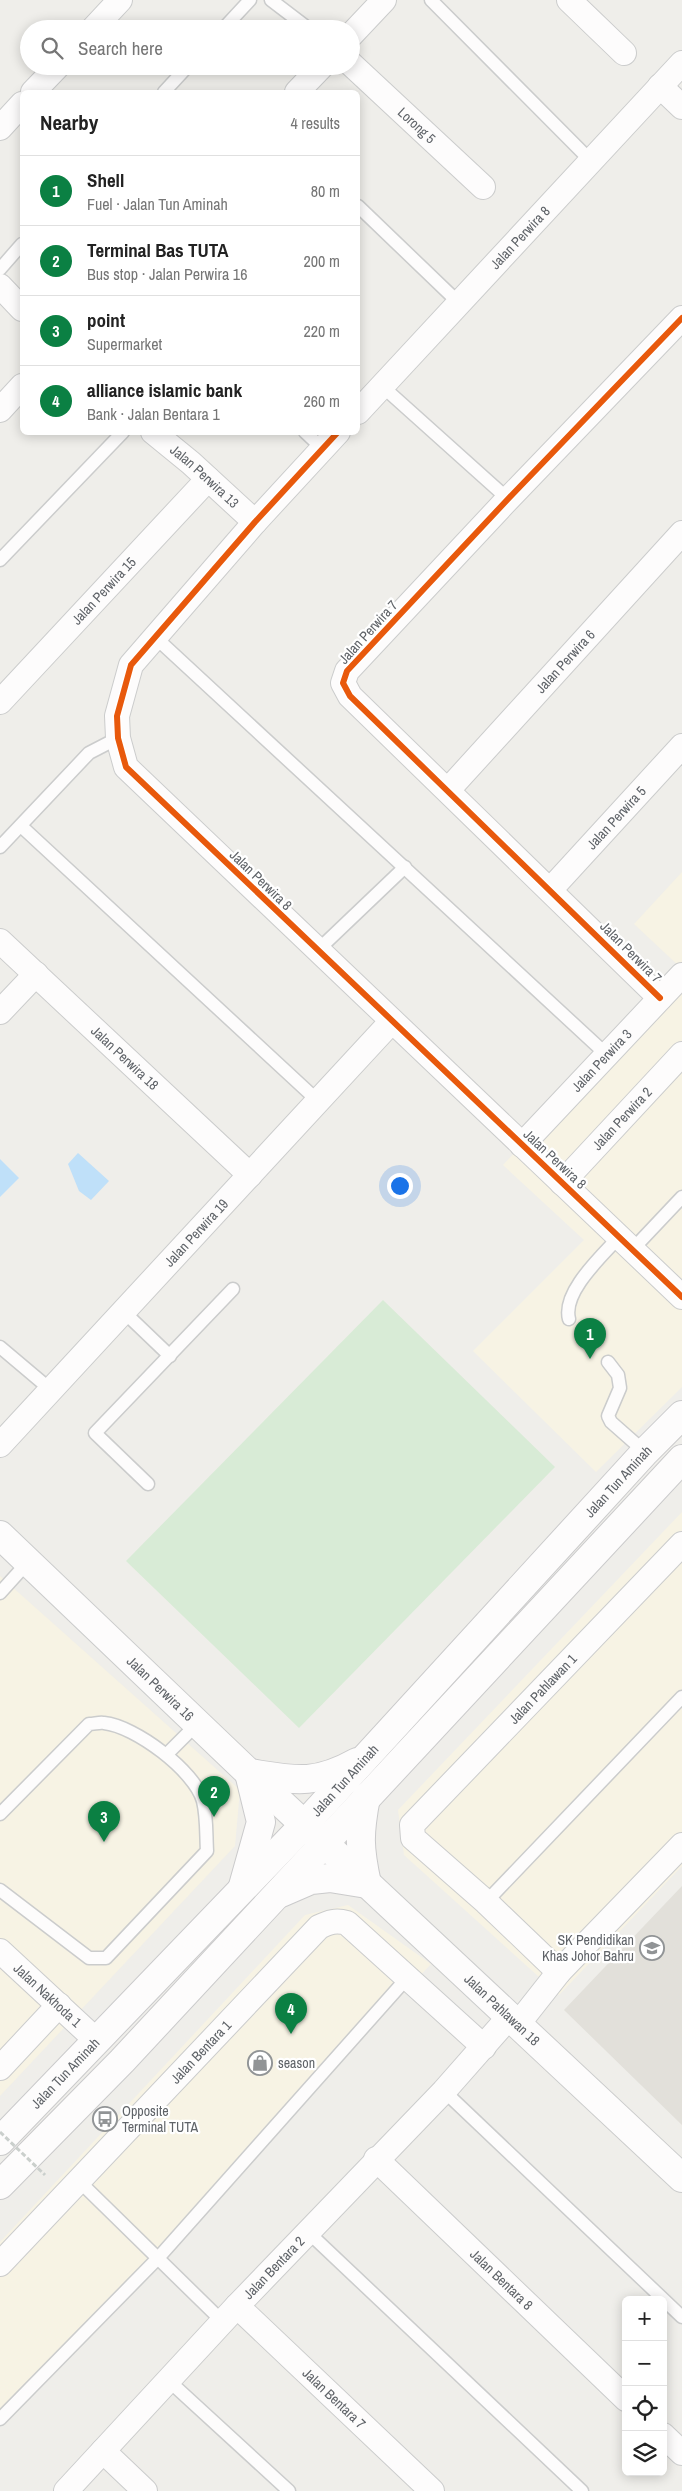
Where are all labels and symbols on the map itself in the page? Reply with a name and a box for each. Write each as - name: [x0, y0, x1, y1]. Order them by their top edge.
- street label: Lorong 5: [394, 103, 440, 147]
- street label: Jalan Perwira 8: [486, 202, 554, 273]
- street label: Jalan Perwira 13: [167, 441, 243, 512]
- street label: Jalan Perwira 15: [68, 553, 140, 629]
- street label: Jalan Perwira 7: [335, 596, 401, 668]
- street label: Jalan Perwira 6: [532, 626, 599, 697]
- street label: Jalan Perwira 5: [583, 782, 650, 853]
- street label: Jalan Perwira 8: [226, 846, 296, 914]
- street label: Jalan Perwira 7: [596, 917, 666, 987]
- street label: Jalan Perwira 18: [87, 1022, 162, 1094]
- street label: Jalan Perwira 3: [568, 1025, 635, 1096]
- street label: Jalan Perwira 2: [588, 1083, 656, 1154]
- street label: Jalan Perwira 8: [520, 1125, 590, 1193]
- your location: [387, 1173, 413, 1199]
- street label: Jalan Perwira 19: [160, 1195, 232, 1271]
- pin: 1: [574, 1318, 606, 1359]
- street label: Jalan Tun Aminah: [581, 1441, 656, 1521]
- street label: Jalan Pahlawan 1: [505, 1650, 581, 1728]
- street label: Jalan Perwira 16: [123, 1652, 198, 1725]
- street label: Jalan Tun Aminah: [307, 1741, 382, 1820]
- pin: 2: [198, 1776, 230, 1817]
- pin: 3: [88, 1801, 120, 1842]
- place label: SK Pendidikan Khas Johor Bahru: [542, 1931, 634, 1965]
- school or university icon: SK Pendidikan Khas Johor Bahru: [639, 1935, 665, 1961]
- street label: Jalan Nakhoda 1: [10, 1959, 86, 2032]
- street label: Jalan Pahlawan 18: [460, 1970, 544, 2049]
- pin: 4: [275, 1993, 307, 2034]
- street label: Jalan Bentara 1: [167, 2016, 235, 2087]
- street label: Jalan Tun Aminah: [27, 2034, 103, 2112]
- shop icon: season: [247, 2050, 273, 2076]
- place label: season: [278, 2054, 315, 2072]
- place label: Opposite Terminal TUTA: [122, 2102, 198, 2136]
- bus stop icon: Opposite Terminal TUTA: [92, 2106, 118, 2132]
- street label: Jalan Bentara 2: [239, 2233, 308, 2303]
- street label: Jalan Bentara 8: [466, 2245, 537, 2314]
- street label: Jalan Bentara 7: [299, 2364, 370, 2432]

